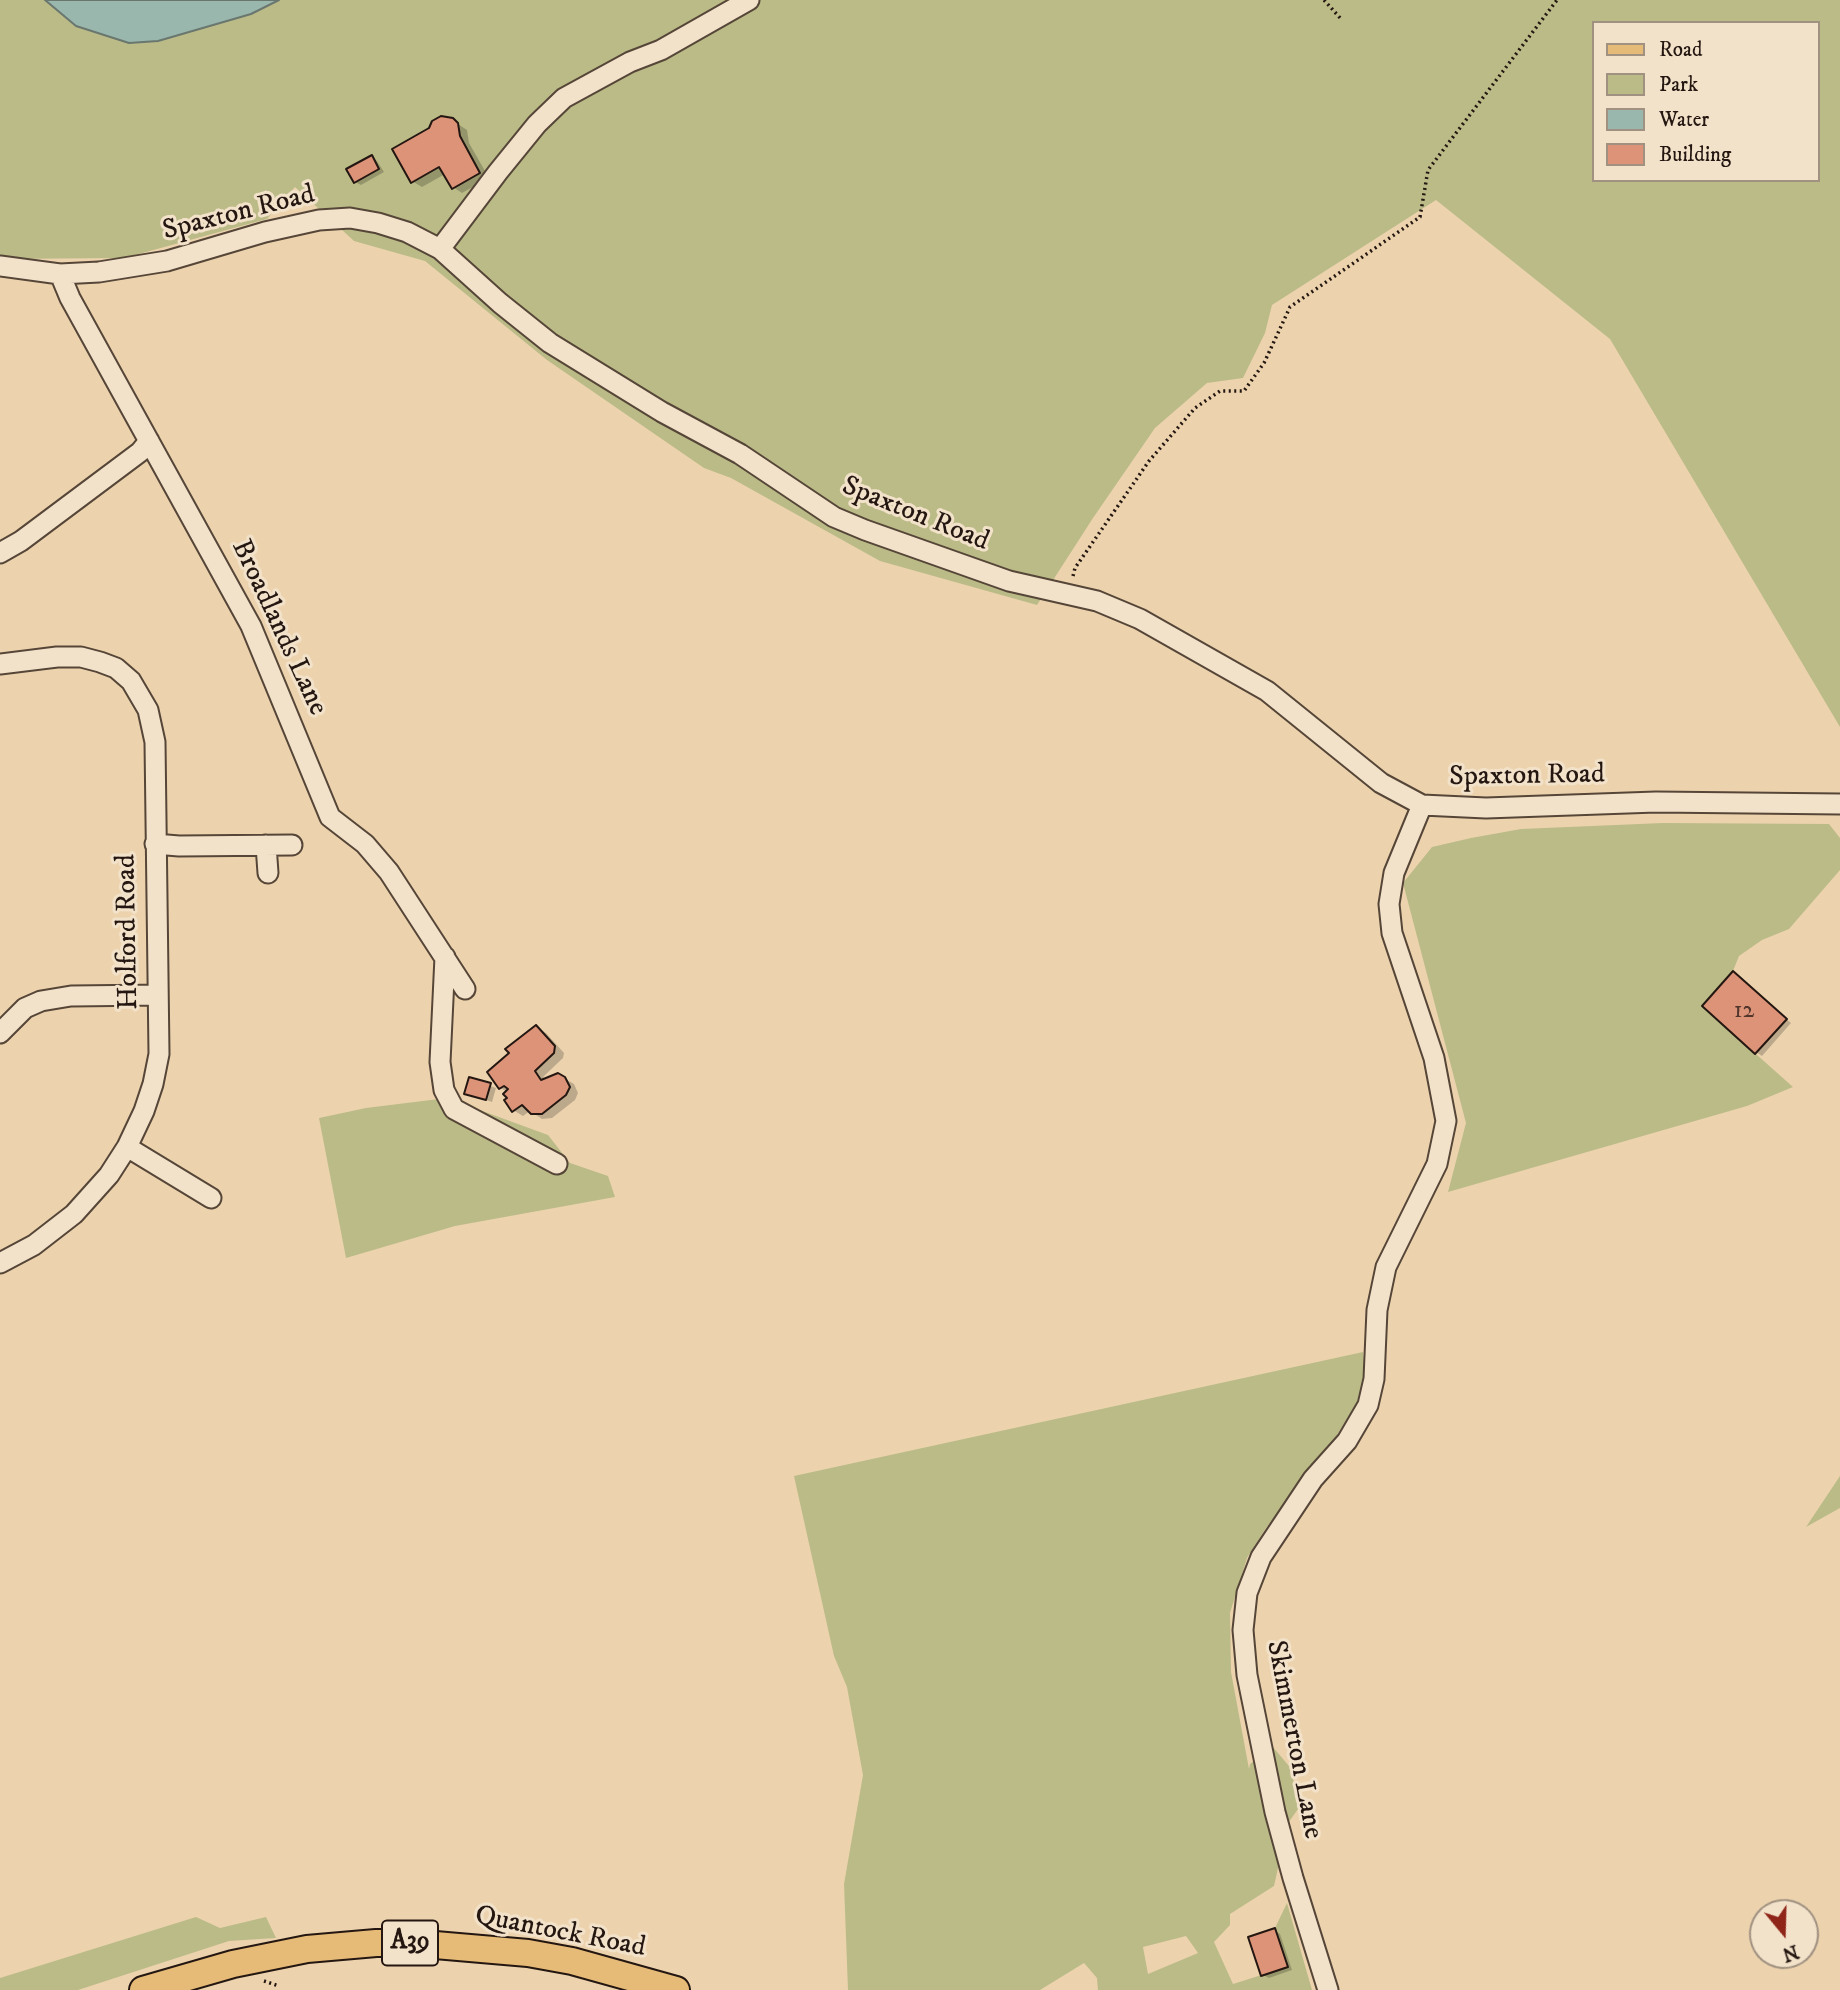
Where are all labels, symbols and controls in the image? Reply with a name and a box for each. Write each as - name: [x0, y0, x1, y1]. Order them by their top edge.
- legend: [1591, 21, 1819, 182]
- text: Road: [1659, 37, 1703, 63]
- text: Park: [1659, 72, 1698, 98]
- text: Water: [1659, 107, 1709, 133]
- text: Building: [1659, 142, 1731, 168]
- street label: Spaxton Road: [159, 179, 319, 249]
- street label: Spaxton Road: [837, 470, 993, 560]
- street label: Broadlands Lane: [223, 535, 333, 721]
- street label: Spaxton Road: [1449, 759, 1605, 795]
- street label: Holford Road: [111, 854, 147, 1010]
- house number: 12: [1734, 998, 1754, 1026]
- street label: Skimmerton Lane: [1257, 1638, 1329, 1842]
- north arrow: [1749, 1899, 1819, 1969]
- street label: Quantock Road: [472, 1900, 648, 1966]
- road number: A39: [382, 1920, 438, 1966]
- text: N: [1779, 1939, 1801, 1966]

